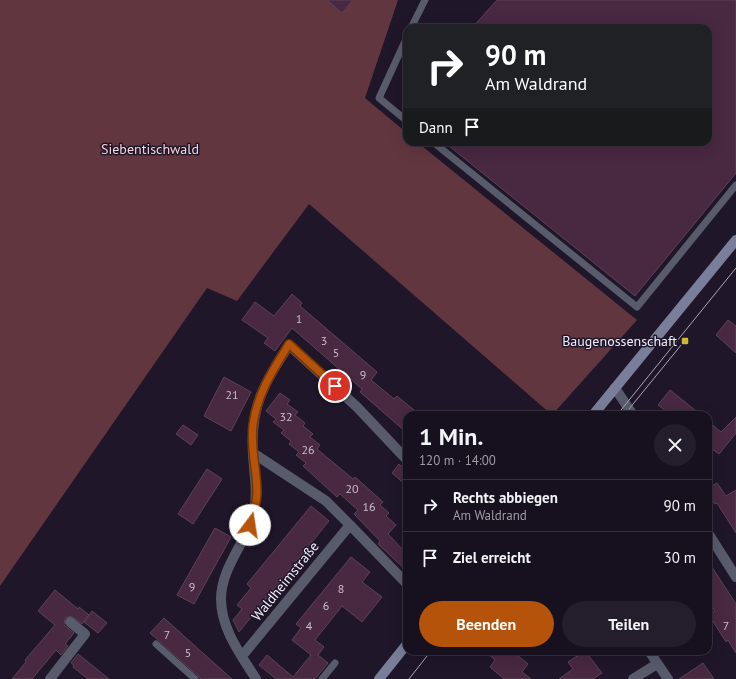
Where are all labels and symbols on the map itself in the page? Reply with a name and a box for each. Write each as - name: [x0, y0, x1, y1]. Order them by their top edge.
- park label: Siebentischwald: [101, 140, 199, 158]
- house number: 1: [296, 311, 302, 326]
- place label: Baugenossenschaft: [562, 332, 677, 350]
- house number: 3: [321, 333, 327, 348]
- marker: Baugenossenschaft: [680, 336, 690, 346]
- house number: 5: [333, 345, 339, 360]
- house number: 9: [360, 367, 366, 382]
- pin: [318, 369, 352, 403]
- house number: 21: [225, 387, 239, 402]
- house number: 32: [279, 409, 293, 424]
- house number: 26: [301, 442, 315, 457]
- house number: 20: [345, 481, 359, 496]
- house number: 16: [362, 499, 376, 514]
- position arrow: [229, 504, 271, 546]
- street label: Waldheimstraße: [247, 538, 323, 624]
- house number: 9: [189, 579, 195, 594]
- house number: 8: [338, 581, 344, 596]
- house number: 6: [323, 598, 329, 613]
- house number: 4: [306, 618, 313, 633]
- house number: 7: [723, 618, 729, 633]
- house number: 7: [164, 627, 170, 642]
- house number: 5: [185, 645, 191, 660]

